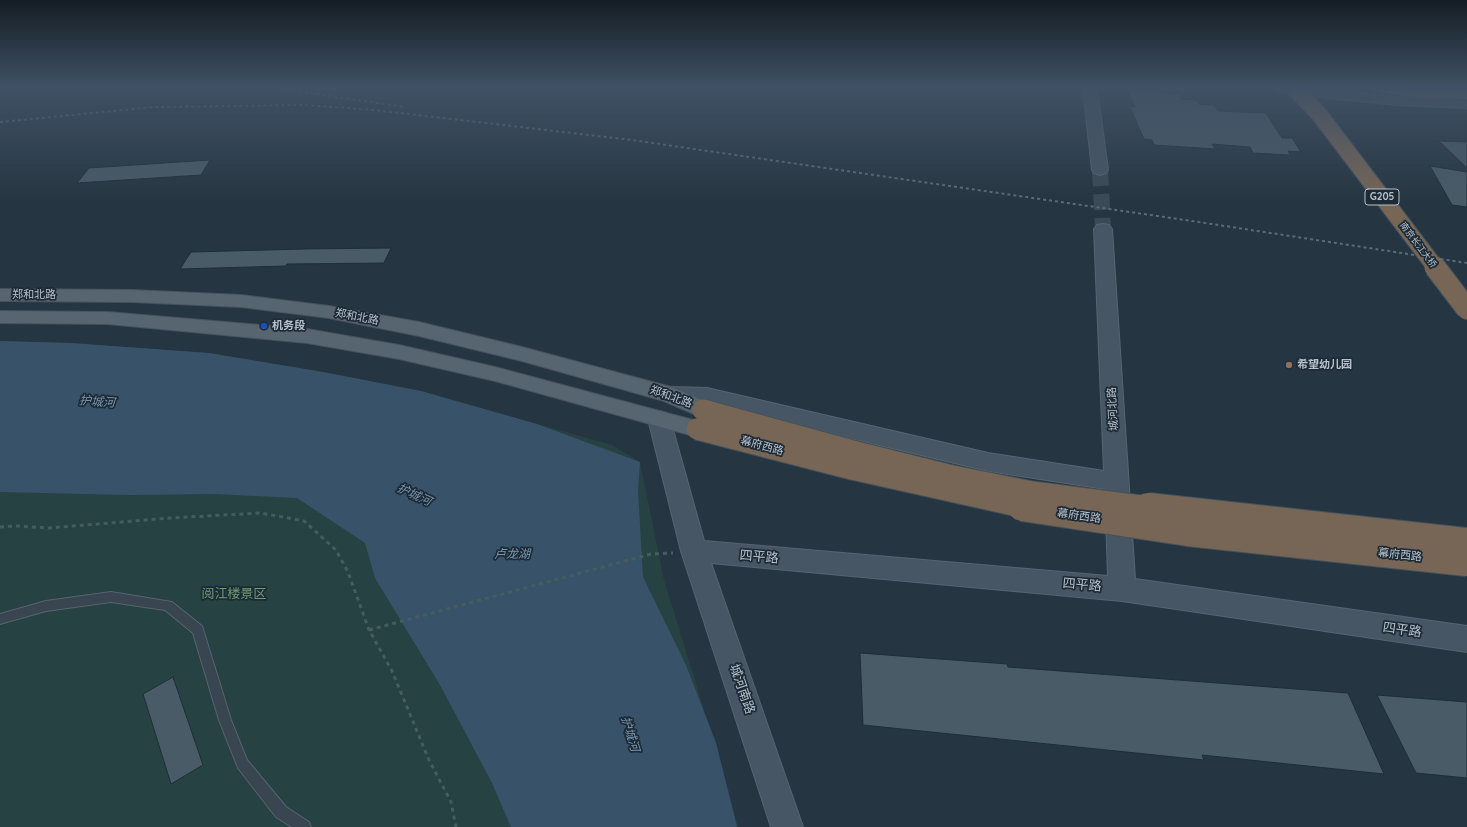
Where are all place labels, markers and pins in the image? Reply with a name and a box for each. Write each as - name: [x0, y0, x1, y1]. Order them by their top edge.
- place label: 机务段: [272, 319, 305, 333]
- marker: 机务段: [259, 321, 269, 331]
- place label: 希望幼儿园: [1297, 358, 1352, 372]
- marker: 希望幼儿园: [1284, 360, 1294, 370]

